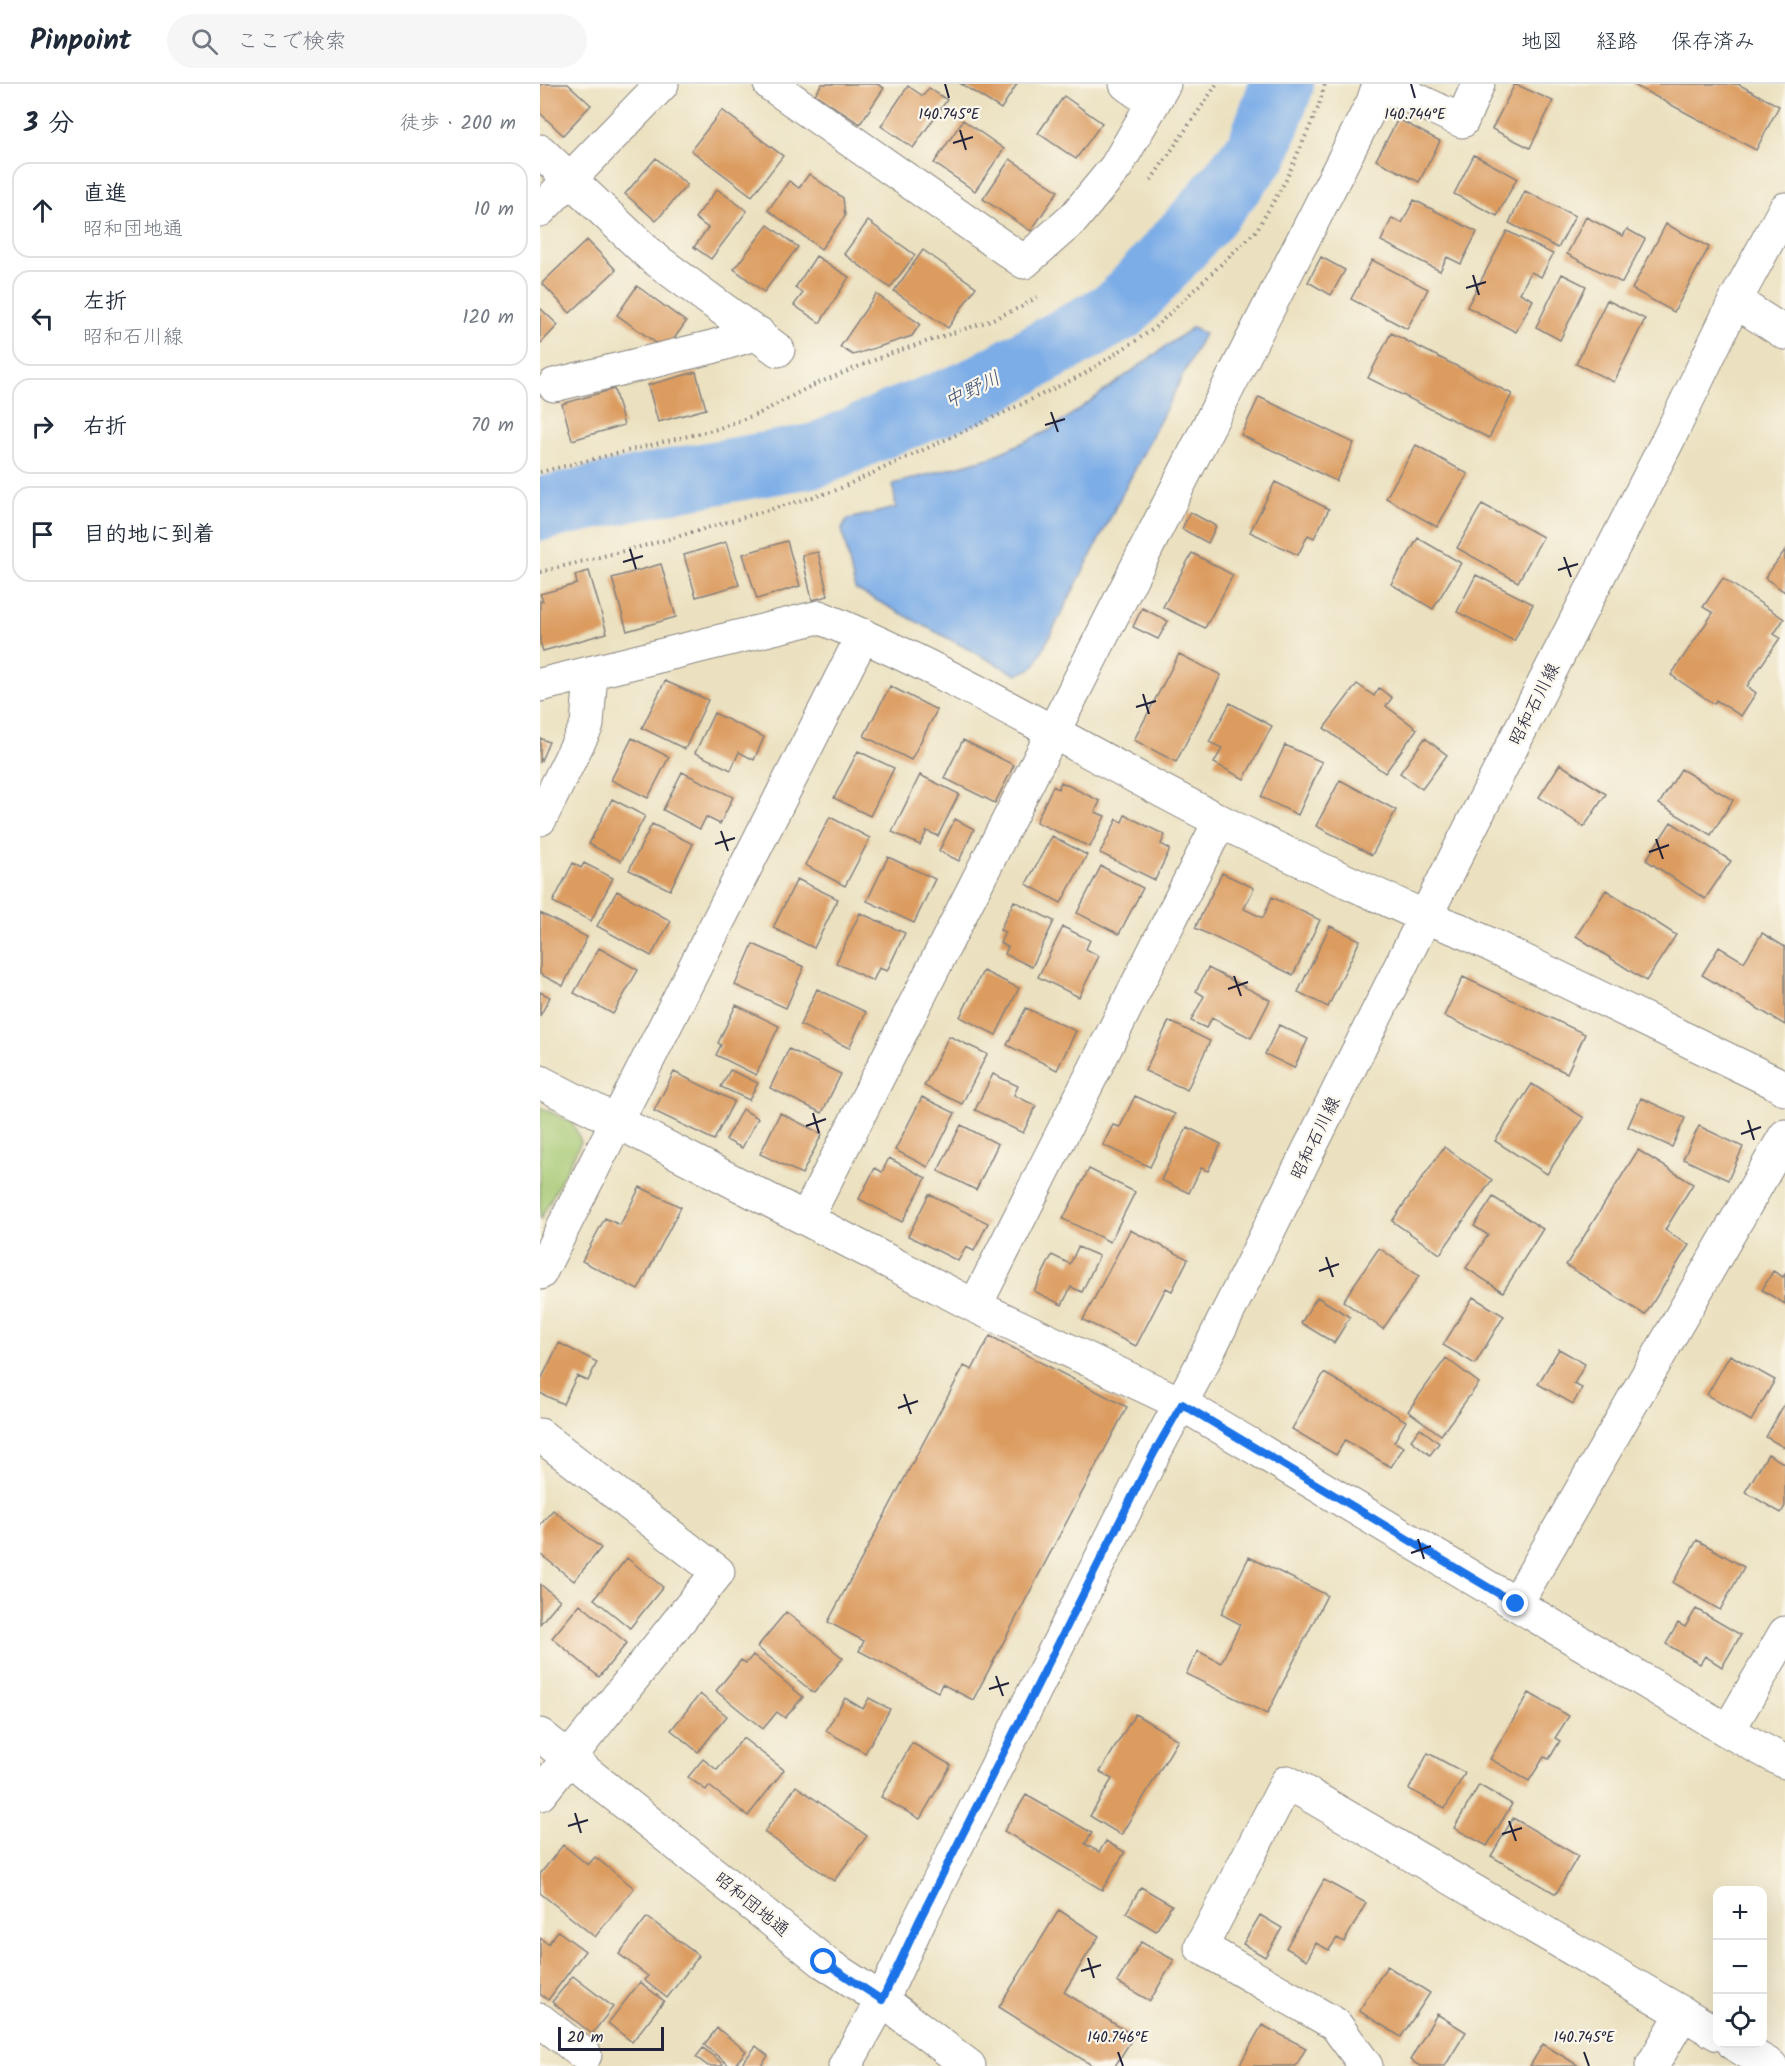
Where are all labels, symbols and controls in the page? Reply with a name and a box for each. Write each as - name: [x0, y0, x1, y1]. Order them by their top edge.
- search box: [167, 14, 587, 68]
- text: Pinpoint: [30, 19, 131, 64]
- icon: search: [188, 25, 221, 58]
- text: ここで検索: [236, 25, 346, 60]
- text: 地図: [1521, 26, 1563, 59]
- text: 経路: [1596, 26, 1638, 59]
- text: 保存済み: [1671, 26, 1755, 59]
- text: 3 分: [24, 103, 74, 145]
- text: 140.745°E: [918, 103, 981, 127]
- text: 140.744°E: [1384, 103, 1447, 127]
- text: 徒歩 · 200 m: [400, 108, 516, 140]
- text: 直進: [83, 177, 127, 212]
- icon: ahead: [26, 194, 59, 227]
- text: 10 m: [474, 194, 514, 226]
- text: 昭和団地通: [83, 214, 183, 246]
- text: 左折: [83, 285, 127, 320]
- icon: left: [26, 302, 59, 335]
- text: 120 m: [462, 302, 514, 334]
- text: 昭和石川線: [83, 322, 183, 354]
- water label: 中野川: [939, 363, 1007, 418]
- icon: right: [26, 410, 59, 443]
- text: 右折: [83, 410, 127, 445]
- text: 70 m: [471, 410, 514, 442]
- icon: arrive: [26, 518, 59, 551]
- text: 目的地に到着: [83, 518, 215, 553]
- street label: 昭和石川線: [1502, 658, 1569, 751]
- street label: 昭和石川線: [1284, 1092, 1349, 1185]
- route end: [1502, 1590, 1528, 1616]
- street label: 昭和団地通: [707, 1866, 795, 1945]
- map controls: [1713, 1886, 1767, 2048]
- button: +: [1713, 1886, 1767, 1940]
- button: −: [1713, 1940, 1767, 1994]
- route start: [810, 1948, 836, 1974]
- button: locate: [1713, 1994, 1767, 2048]
- scale bar: [558, 2024, 664, 2052]
- text: 20 m: [567, 2025, 603, 2050]
- text: 140.746°E: [1087, 2026, 1150, 2050]
- text: 140.745°E: [1553, 2026, 1616, 2050]

